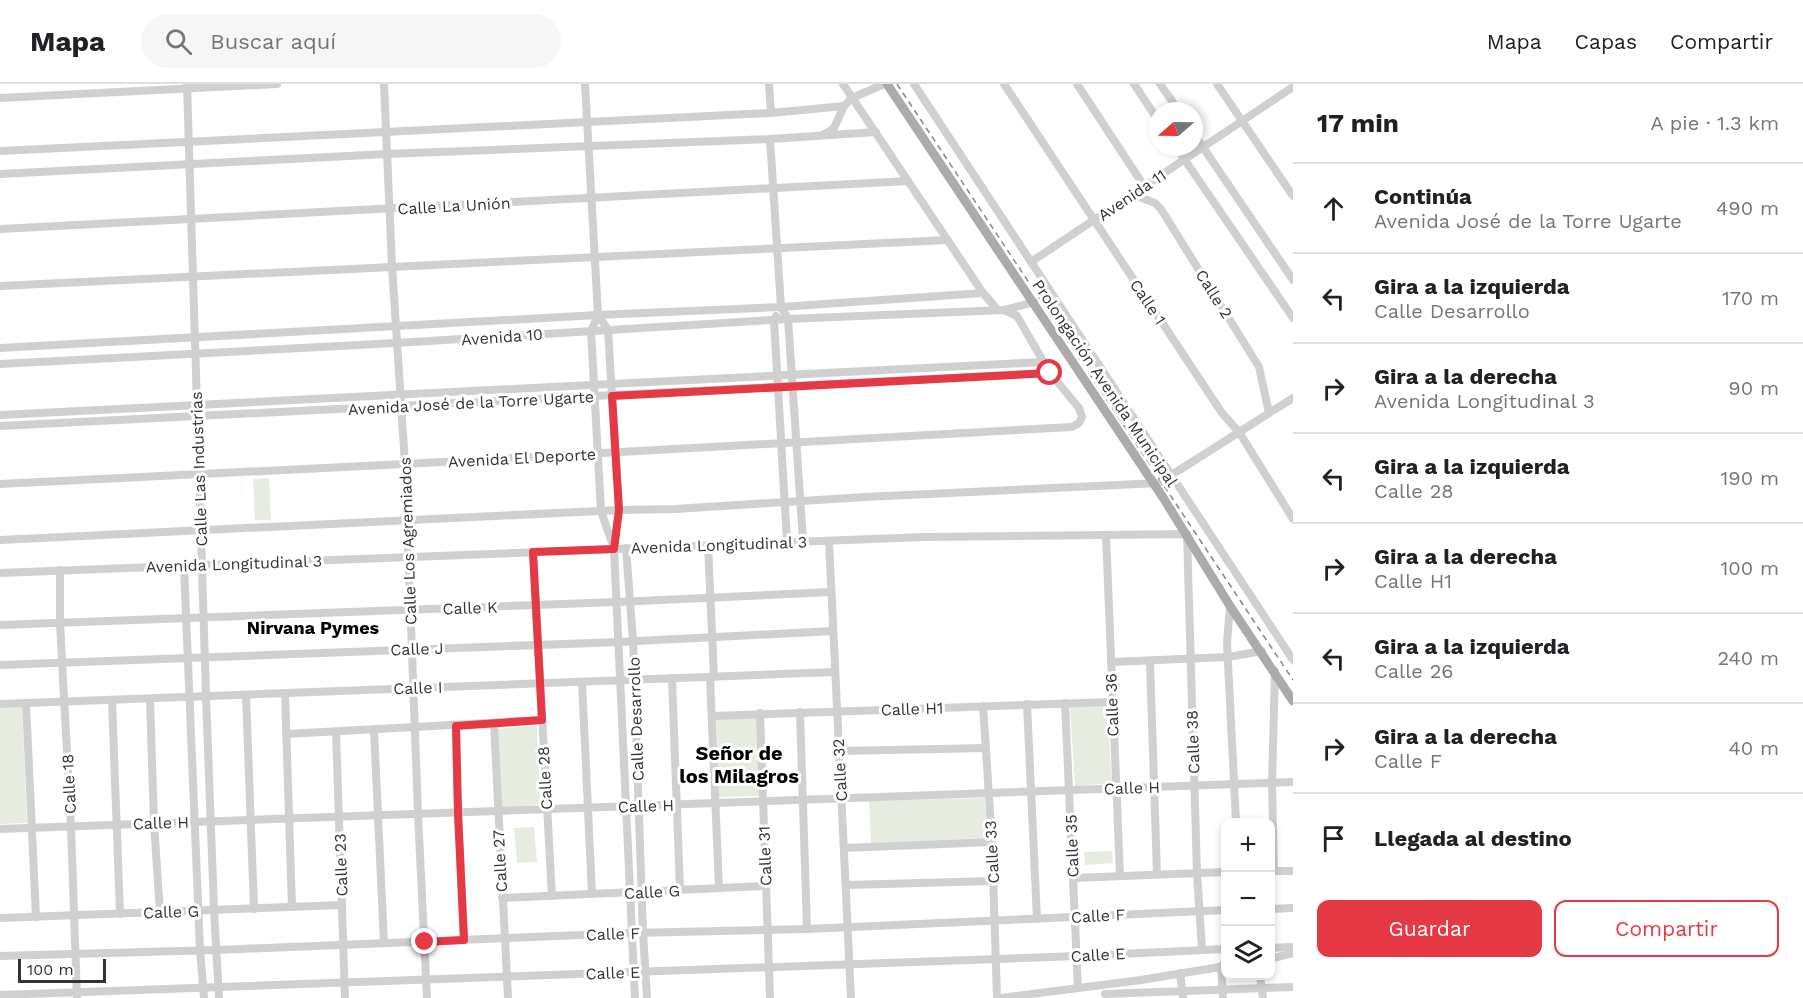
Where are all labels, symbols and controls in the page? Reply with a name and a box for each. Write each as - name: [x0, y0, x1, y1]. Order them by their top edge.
- search box: [141, 14, 561, 68]
- text: Mapa: [30, 25, 105, 58]
- icon: search: [162, 25, 195, 58]
- text: Buscar aquí: [210, 29, 336, 54]
- text: Mapa: [1487, 29, 1542, 54]
- text: Capas: [1575, 29, 1637, 54]
- text: Compartir: [1670, 29, 1773, 54]
- north arrow: [1149, 102, 1203, 156]
- text: 17 min: [1317, 108, 1399, 138]
- text: A pie · 1.3 km: [1651, 111, 1779, 135]
- street label: Avenida 11: [1094, 165, 1170, 225]
- text: Continúa: [1374, 184, 1472, 209]
- icon: ahead: [1317, 192, 1350, 225]
- street label: Calle La Unión: [397, 194, 511, 218]
- text: 490 m: [1716, 196, 1779, 220]
- text: Avenida José de la Torre Ugarte: [1374, 209, 1682, 233]
- street label: Calle 2: [1192, 266, 1236, 322]
- text: Gira a la izquierda: [1374, 274, 1570, 299]
- street label: Prolongación Avenida Municipal: [1028, 276, 1182, 490]
- street label: Calle 1: [1126, 276, 1170, 328]
- icon: left: [1317, 282, 1350, 315]
- text: 170 m: [1722, 286, 1779, 310]
- text: Calle Desarrollo: [1374, 299, 1530, 323]
- street label: Avenida 10: [461, 325, 543, 349]
- route start: [1036, 359, 1062, 385]
- text: Gira a la derecha: [1374, 364, 1557, 389]
- icon: right: [1317, 372, 1350, 405]
- text: 90 m: [1728, 376, 1779, 400]
- street label: Avenida José de la Torre Ugarte: [348, 387, 594, 419]
- text: Avenida Longitudinal 3: [1374, 389, 1595, 413]
- street label: Calle Las Industrias: [187, 391, 211, 547]
- street label: Avenida El Deporte: [447, 445, 597, 471]
- text: Gira a la izquierda: [1374, 454, 1570, 479]
- street label: Calle Los Agremiados: [396, 457, 420, 625]
- icon: left: [1317, 462, 1350, 495]
- text: 190 m: [1721, 466, 1779, 490]
- text: Calle 28: [1374, 479, 1454, 503]
- street label: Avenida Longitudinal 3: [630, 532, 808, 558]
- text: Gira a la derecha: [1374, 544, 1557, 569]
- street label: Avenida Longitudinal 3: [145, 551, 323, 577]
- icon: right: [1317, 552, 1350, 585]
- text: 100 m: [1720, 556, 1779, 580]
- text: Calle H1: [1374, 569, 1452, 593]
- street label: Calle K: [442, 598, 498, 618]
- district label: Nirvana Pymes: [247, 617, 380, 638]
- text: Gira a la izquierda: [1374, 634, 1570, 659]
- street label: Calle J: [390, 639, 444, 659]
- icon: left: [1317, 642, 1350, 675]
- text: 240 m: [1717, 646, 1779, 670]
- street label: Calle Desarrollo: [624, 656, 648, 782]
- text: Calle 26: [1374, 659, 1453, 683]
- street label: Calle 36: [1101, 673, 1123, 737]
- street label: Calle I: [393, 678, 443, 698]
- street label: Calle H1: [880, 698, 944, 720]
- street label: Calle 38: [1182, 710, 1204, 774]
- text: Gira a la derecha: [1374, 724, 1557, 749]
- icon: right: [1317, 732, 1350, 765]
- text: 40 m: [1728, 736, 1779, 760]
- street label: Calle 32: [829, 738, 851, 802]
- district label: Señor de los Milagros: [679, 741, 799, 788]
- street label: Calle 28: [534, 746, 556, 810]
- text: Calle F: [1374, 749, 1442, 773]
- street label: Calle 18: [58, 753, 80, 815]
- street label: Calle H: [1104, 778, 1160, 798]
- street label: Calle H: [618, 796, 674, 816]
- street label: Calle H: [133, 813, 189, 833]
- street label: Calle 35: [1061, 814, 1083, 878]
- map controls: [1221, 818, 1275, 980]
- button: +: [1221, 818, 1275, 872]
- street label: Calle 33: [981, 820, 1003, 884]
- icon: arrive: [1317, 822, 1350, 855]
- street label: Calle 31: [754, 826, 776, 886]
- text: Llegada al destino: [1374, 826, 1572, 851]
- street label: Calle 27: [489, 829, 511, 893]
- street label: Calle 23: [330, 833, 352, 897]
- button: −: [1221, 872, 1275, 926]
- street label: Calle G: [623, 881, 681, 903]
- button: Guardar: [1317, 900, 1542, 957]
- button: Compartir: [1554, 900, 1779, 957]
- street label: Calle G: [143, 902, 199, 922]
- street label: Calle F: [1070, 905, 1126, 927]
- street label: Calle F: [586, 924, 641, 944]
- button: layers: [1221, 926, 1275, 980]
- route end: [411, 928, 437, 954]
- street label: Calle E: [1070, 944, 1126, 966]
- scale bar: [18, 956, 106, 984]
- text: 100 m: [27, 960, 74, 979]
- street label: Calle E: [585, 963, 641, 983]

